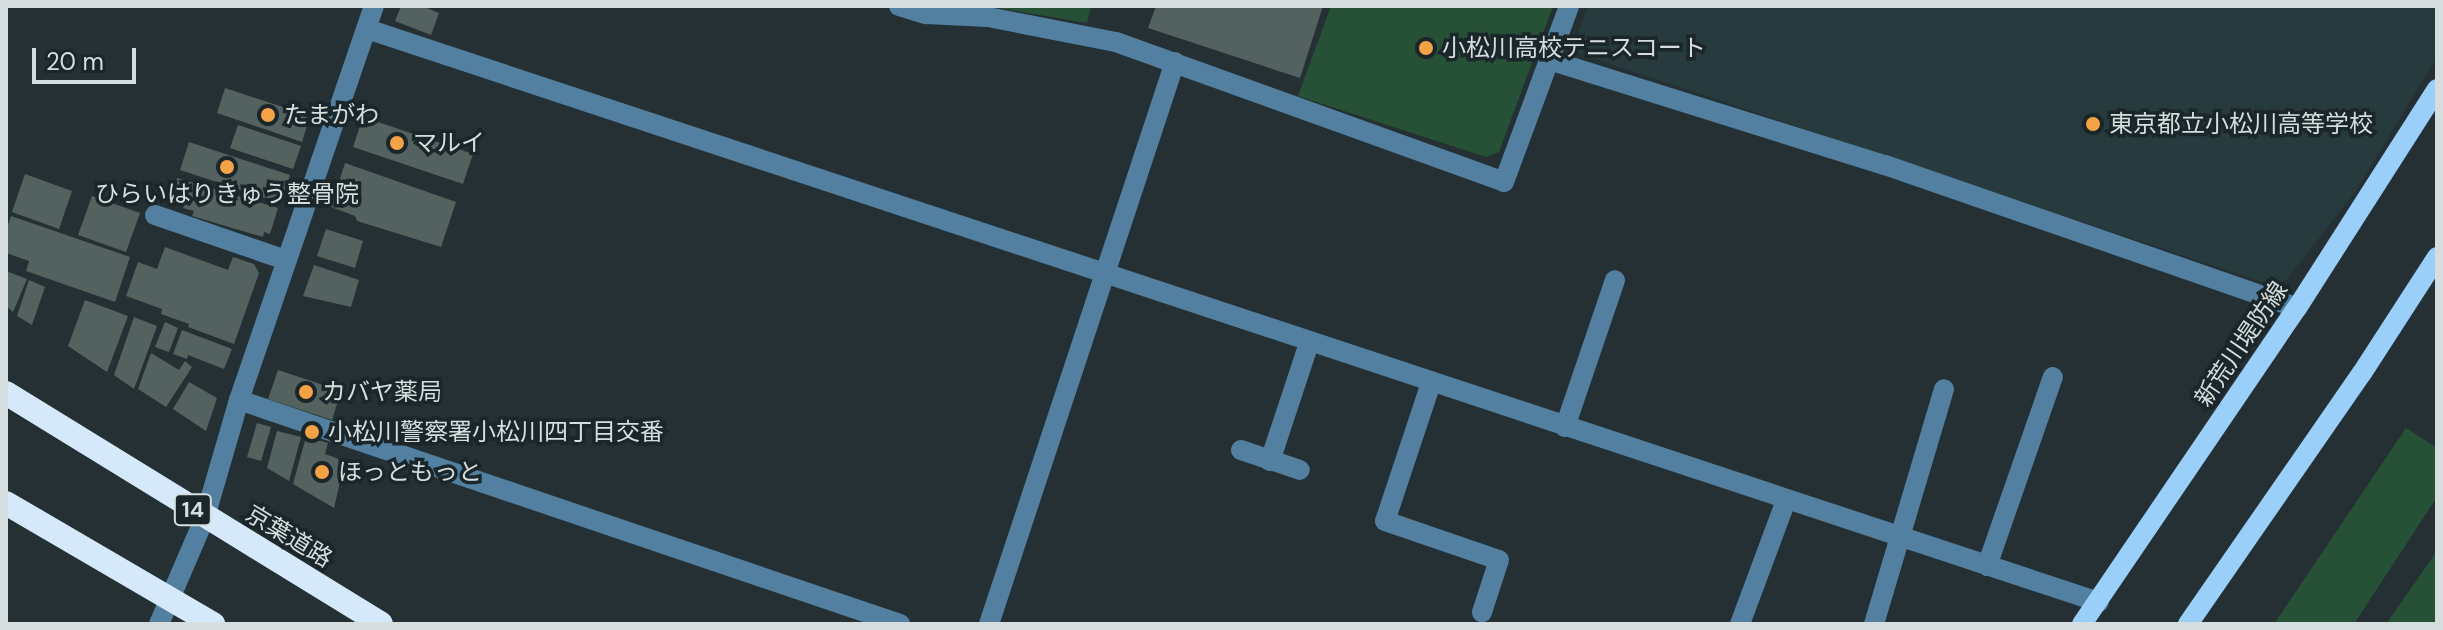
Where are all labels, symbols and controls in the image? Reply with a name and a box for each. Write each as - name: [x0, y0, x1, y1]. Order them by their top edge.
- scale bar: [36, 32, 140, 82]
- place label: 小松川高校テニスコート: [1442, 34, 1706, 62]
- marker: 小松川高校テニスコート: [1417, 39, 1435, 57]
- text: 20 m: [46, 46, 104, 77]
- place label: たまがわ: [284, 101, 380, 129]
- marker: たまがわ: [259, 106, 277, 124]
- place label: 東京都立小松川高等学校: [2109, 110, 2373, 138]
- marker: 東京都立小松川高等学校: [2084, 115, 2102, 133]
- place label: マルイ: [413, 129, 485, 157]
- marker: マルイ: [388, 134, 406, 152]
- marker: ひらいはりきゅう整骨院: [218, 158, 236, 176]
- place label: ひらいはりきゅう整骨院: [95, 180, 359, 208]
- street label: 新荒川堤防線: [2189, 276, 2293, 412]
- place label: カバヤ薬局: [322, 378, 442, 406]
- marker: カバヤ薬局: [297, 383, 315, 401]
- place label: 小松川警察署小松川四丁目交番: [328, 418, 664, 446]
- marker: 小松川警察署小松川四丁目交番: [303, 423, 321, 441]
- place label: ほっともっと: [338, 458, 482, 486]
- marker: ほっともっと: [313, 463, 331, 481]
- road number: 14: [173, 492, 213, 528]
- street label: 京葉道路: [240, 499, 338, 573]

